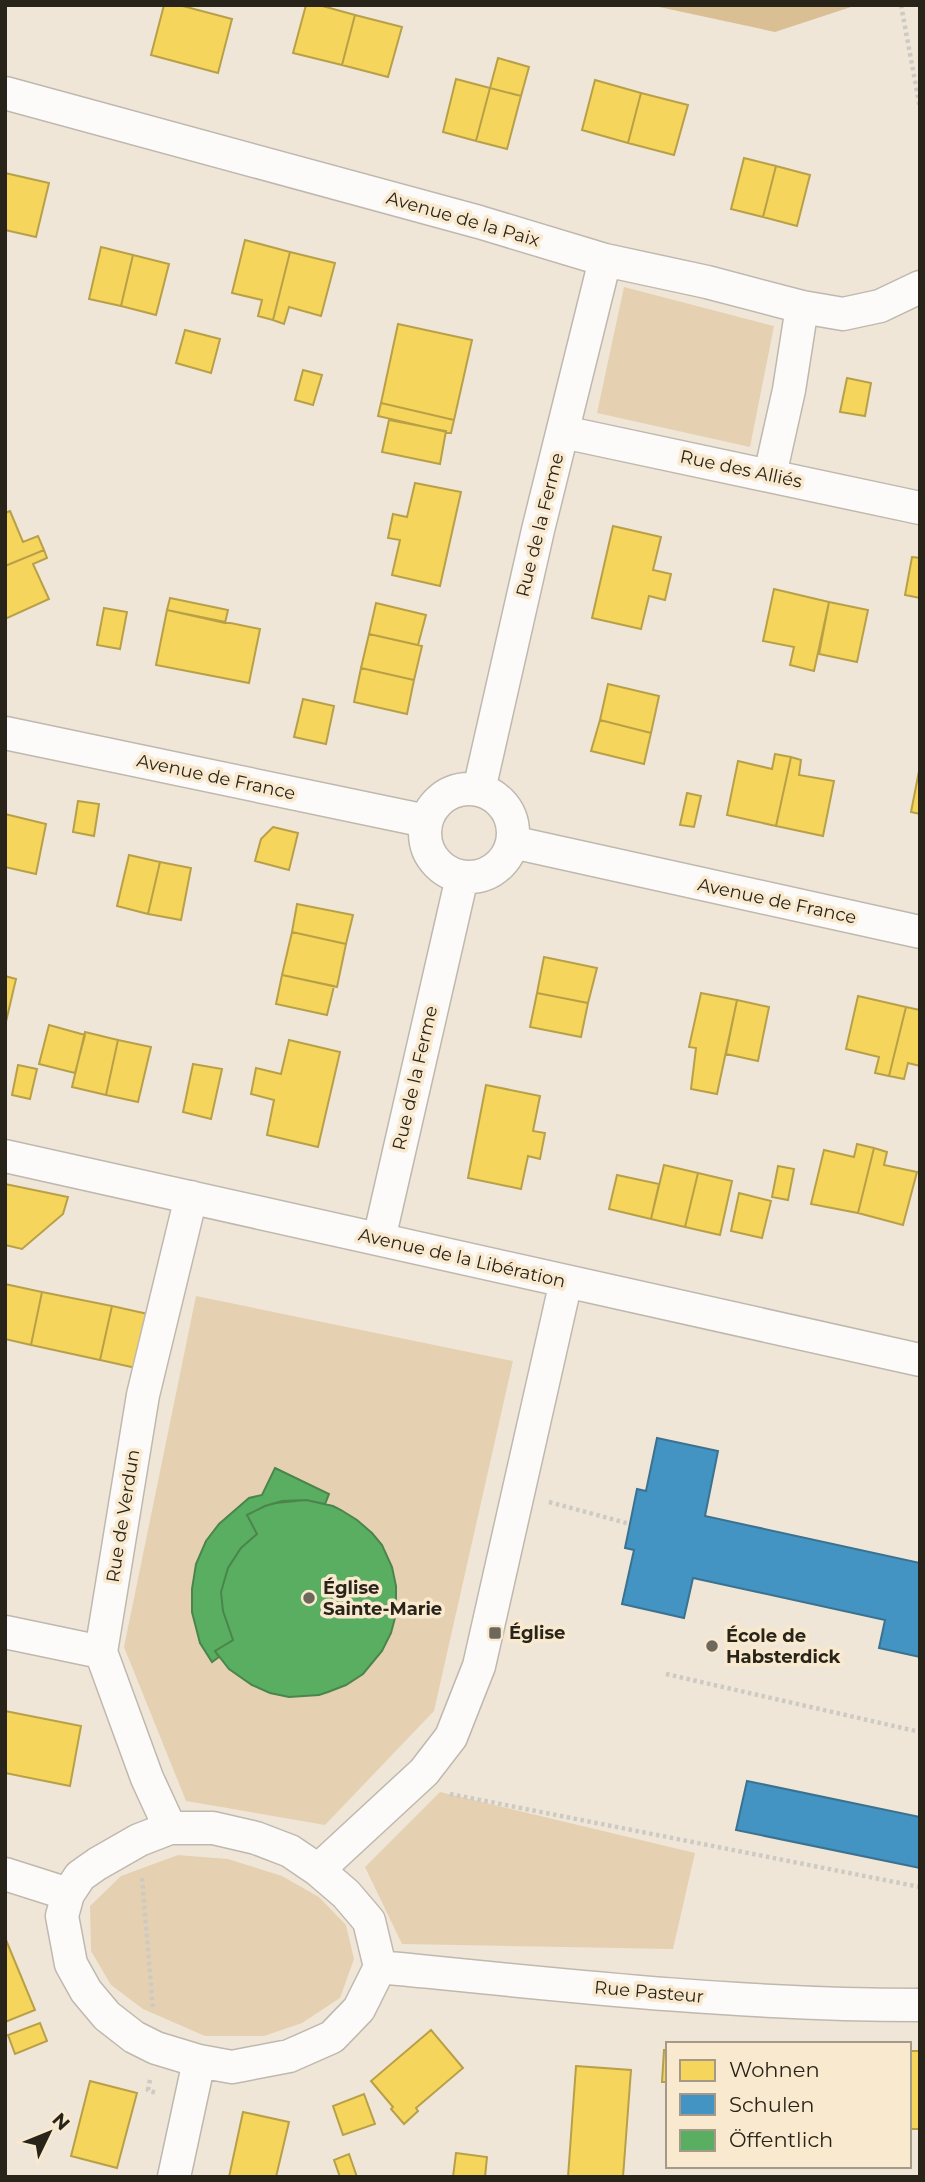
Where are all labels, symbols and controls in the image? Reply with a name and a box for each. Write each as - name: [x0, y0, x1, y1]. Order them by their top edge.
- street label: Avenue de la Paix: [384, 187, 543, 252]
- street label: Rue des Alliés: [678, 445, 804, 493]
- street label: Rue de la Ferme: [511, 451, 569, 599]
- street label: Avenue de France: [135, 749, 298, 805]
- street label: Avenue de France: [696, 873, 859, 929]
- street label: Rue de la Ferme: [388, 1003, 442, 1152]
- street label: Avenue de la Libération: [356, 1223, 568, 1293]
- street label: Rue de Verdun: [102, 1448, 144, 1584]
- place label: Église Sainte-Marie: [323, 1577, 442, 1620]
- marker: Église Sainte-Marie: [301, 1590, 317, 1606]
- place label: Église: [509, 1622, 565, 1644]
- marker: Église: [487, 1625, 503, 1641]
- place label: École de Habsterdick: [726, 1625, 841, 1668]
- marker: École de Habsterdick: [704, 1638, 720, 1654]
- street label: Rue Pasteur: [593, 1976, 705, 2008]
- legend: [666, 2042, 911, 2168]
- text: Wohnen: [729, 2057, 820, 2082]
- text: Schulen: [729, 2092, 814, 2117]
- north arrow: [14, 2098, 84, 2168]
- text: N: [47, 2108, 75, 2135]
- text: Öffentlich: [729, 2127, 833, 2152]

